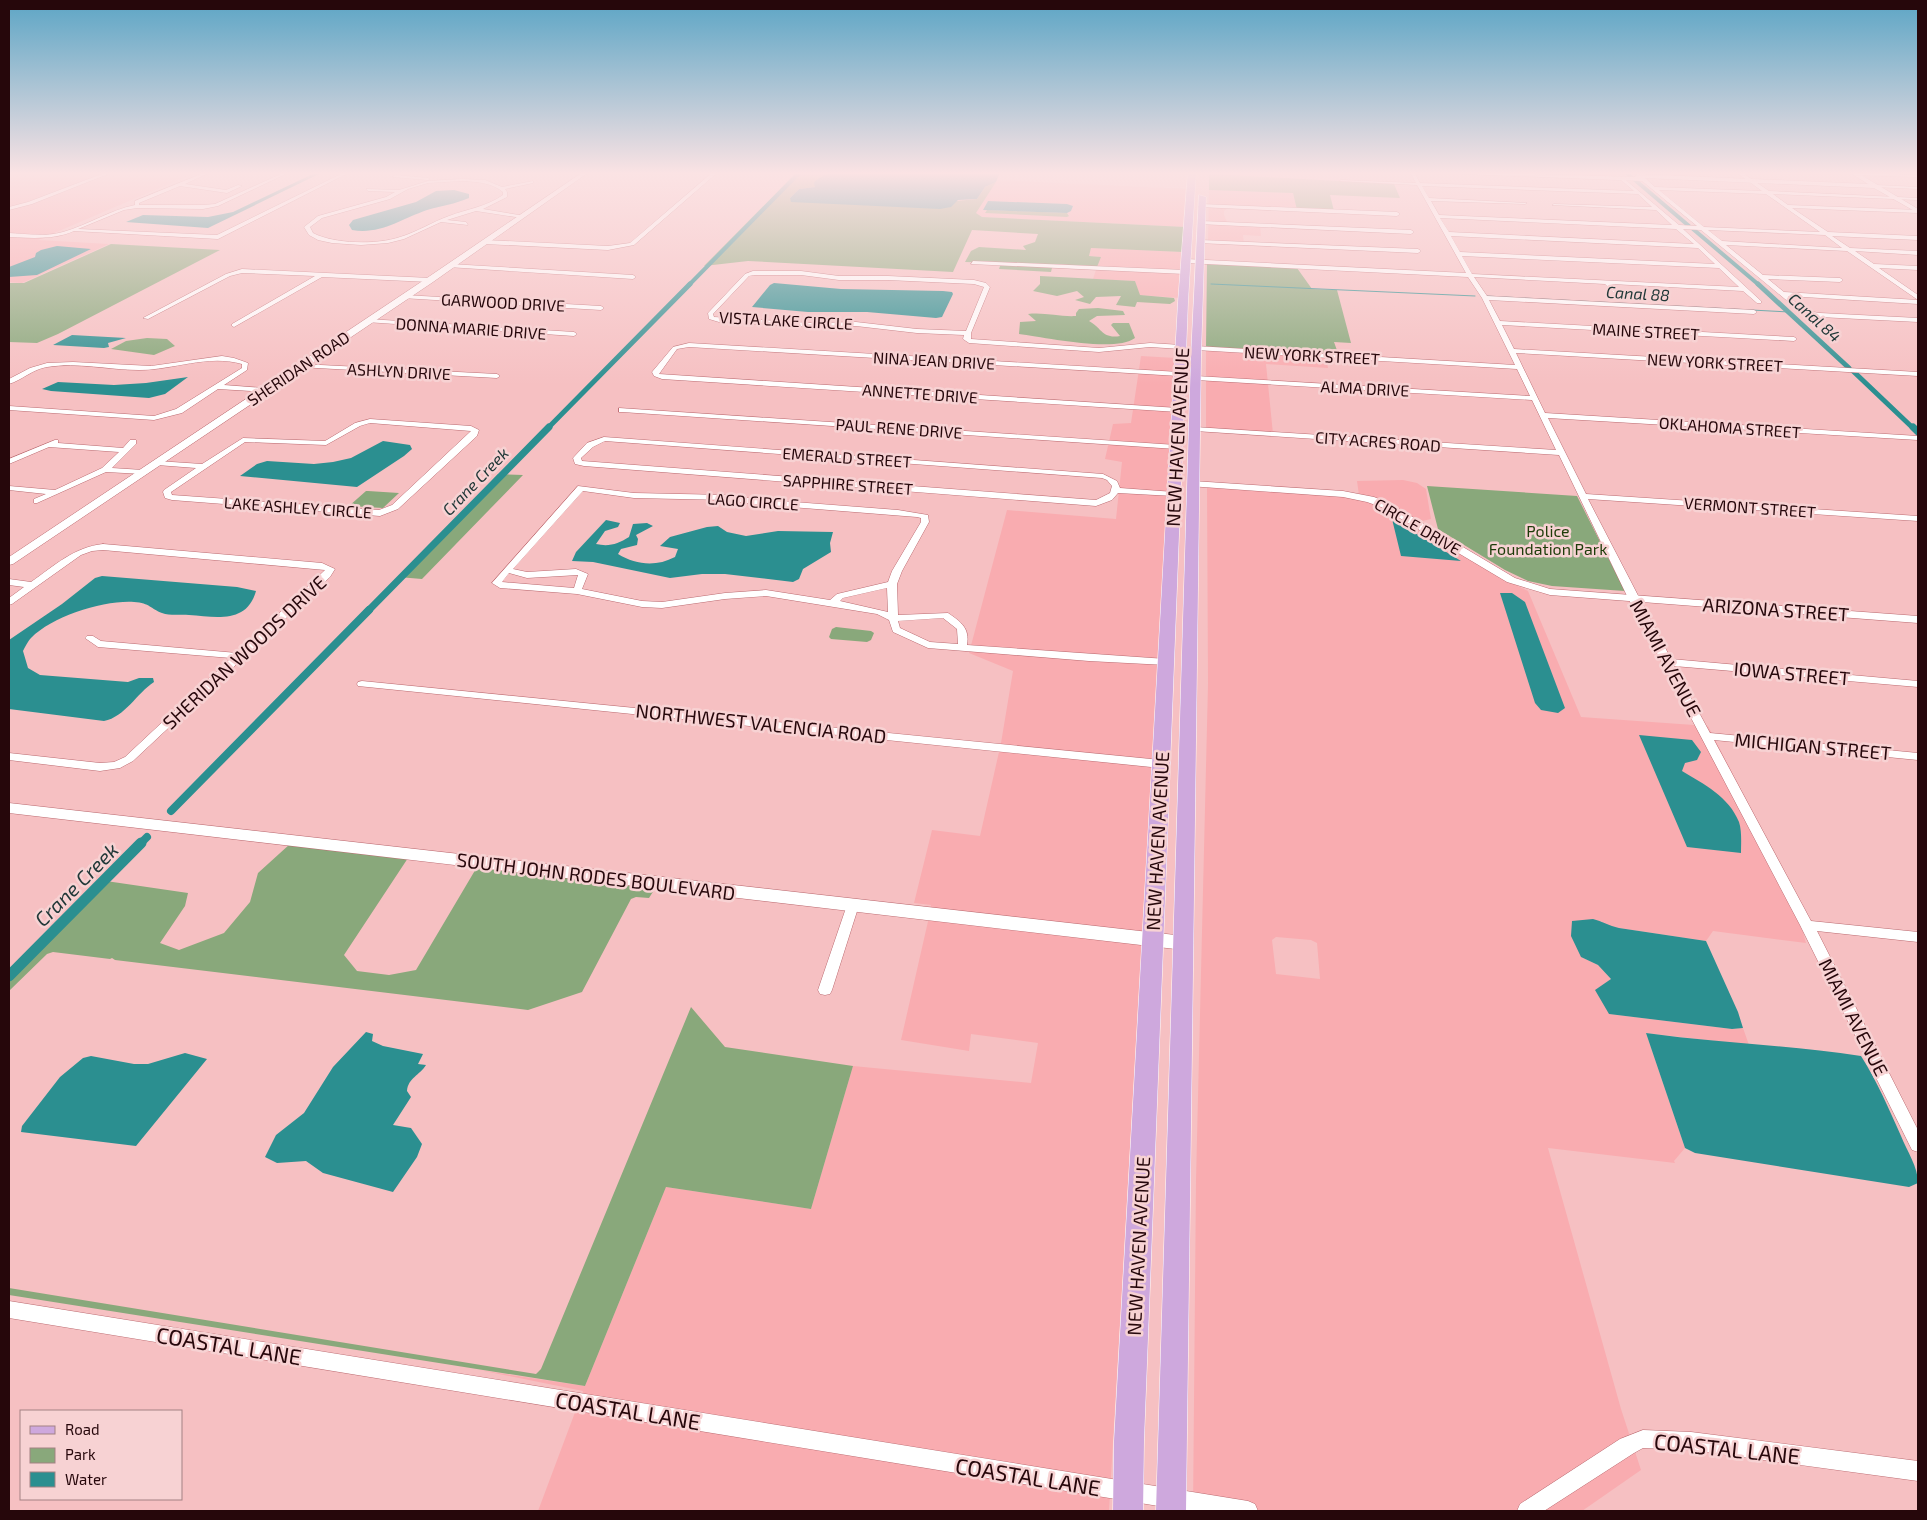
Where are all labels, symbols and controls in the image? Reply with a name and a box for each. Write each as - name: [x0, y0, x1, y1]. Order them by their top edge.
- water label: Canal 88: [1606, 282, 1670, 304]
- street label: GARWOOD DRIVE: [441, 289, 565, 315]
- water label: Canal 84: [1785, 289, 1845, 345]
- street label: VISTA LAKE CIRCLE: [719, 307, 853, 333]
- street label: DONNA MARIE DRIVE: [395, 313, 547, 343]
- street label: MAINE STREET: [1592, 319, 1700, 343]
- street label: SHERIDAN ROAD: [243, 327, 353, 409]
- street label: NEW YORK STREET: [1244, 342, 1380, 368]
- street label: NINA JEAN DRIVE: [872, 347, 996, 373]
- street label: NEW HAVEN AVENUE: [1161, 347, 1193, 527]
- street label: NEW YORK STREET: [1647, 349, 1783, 375]
- street label: ASHLYN DRIVE: [347, 359, 451, 383]
- street label: ALMA DRIVE: [1320, 376, 1410, 400]
- street label: ANNETTE DRIVE: [861, 379, 979, 407]
- street label: OKLAHOMA STREET: [1658, 413, 1802, 441]
- street label: PAUL RENE DRIVE: [835, 414, 963, 442]
- street label: CITY ACRES ROAD: [1315, 427, 1441, 455]
- water label: Crane Creek: [438, 443, 512, 519]
- street label: EMERALD STREET: [782, 443, 912, 471]
- street label: SAPPHIRE STREET: [782, 470, 914, 498]
- street label: LAGO CIRCLE: [706, 488, 800, 514]
- street label: LAKE ASHLEY CIRCLE: [223, 492, 373, 522]
- street label: VERMONT STREET: [1683, 493, 1817, 521]
- street label: CIRCLE DRIVE: [1371, 494, 1465, 558]
- park label: Police Foundation Park: [1489, 521, 1607, 558]
- street label: SHERIDAN WOODS DRIVE: [158, 570, 330, 734]
- street label: ARIZONA STREET: [1702, 592, 1850, 626]
- street label: MIAMI AVENUE: [1626, 596, 1706, 720]
- street label: IOWA STREET: [1733, 656, 1851, 690]
- street label: NORTHWEST VALENCIA ROAD: [635, 698, 887, 748]
- street label: MICHIGAN STREET: [1734, 728, 1892, 764]
- street label: NEW HAVEN AVENUE: [1141, 751, 1173, 931]
- water label: Crane Creek: [29, 837, 123, 931]
- street label: SOUTH JOHN RODES BOULEVARD: [455, 848, 737, 904]
- street label: MIAMI AVENUE: [1814, 954, 1894, 1080]
- street label: NEW HAVEN AVENUE: [1122, 1156, 1154, 1336]
- street label: COASTAL LANE: [155, 1321, 303, 1369]
- street label: COASTAL LANE: [554, 1386, 702, 1434]
- legend: [20, 1410, 182, 1500]
- text: Road: [65, 1420, 100, 1438]
- street label: COASTAL LANE: [1653, 1427, 1801, 1469]
- text: Park: [65, 1445, 96, 1463]
- street label: COASTAL LANE: [954, 1452, 1102, 1500]
- text: Water: [65, 1470, 107, 1488]

